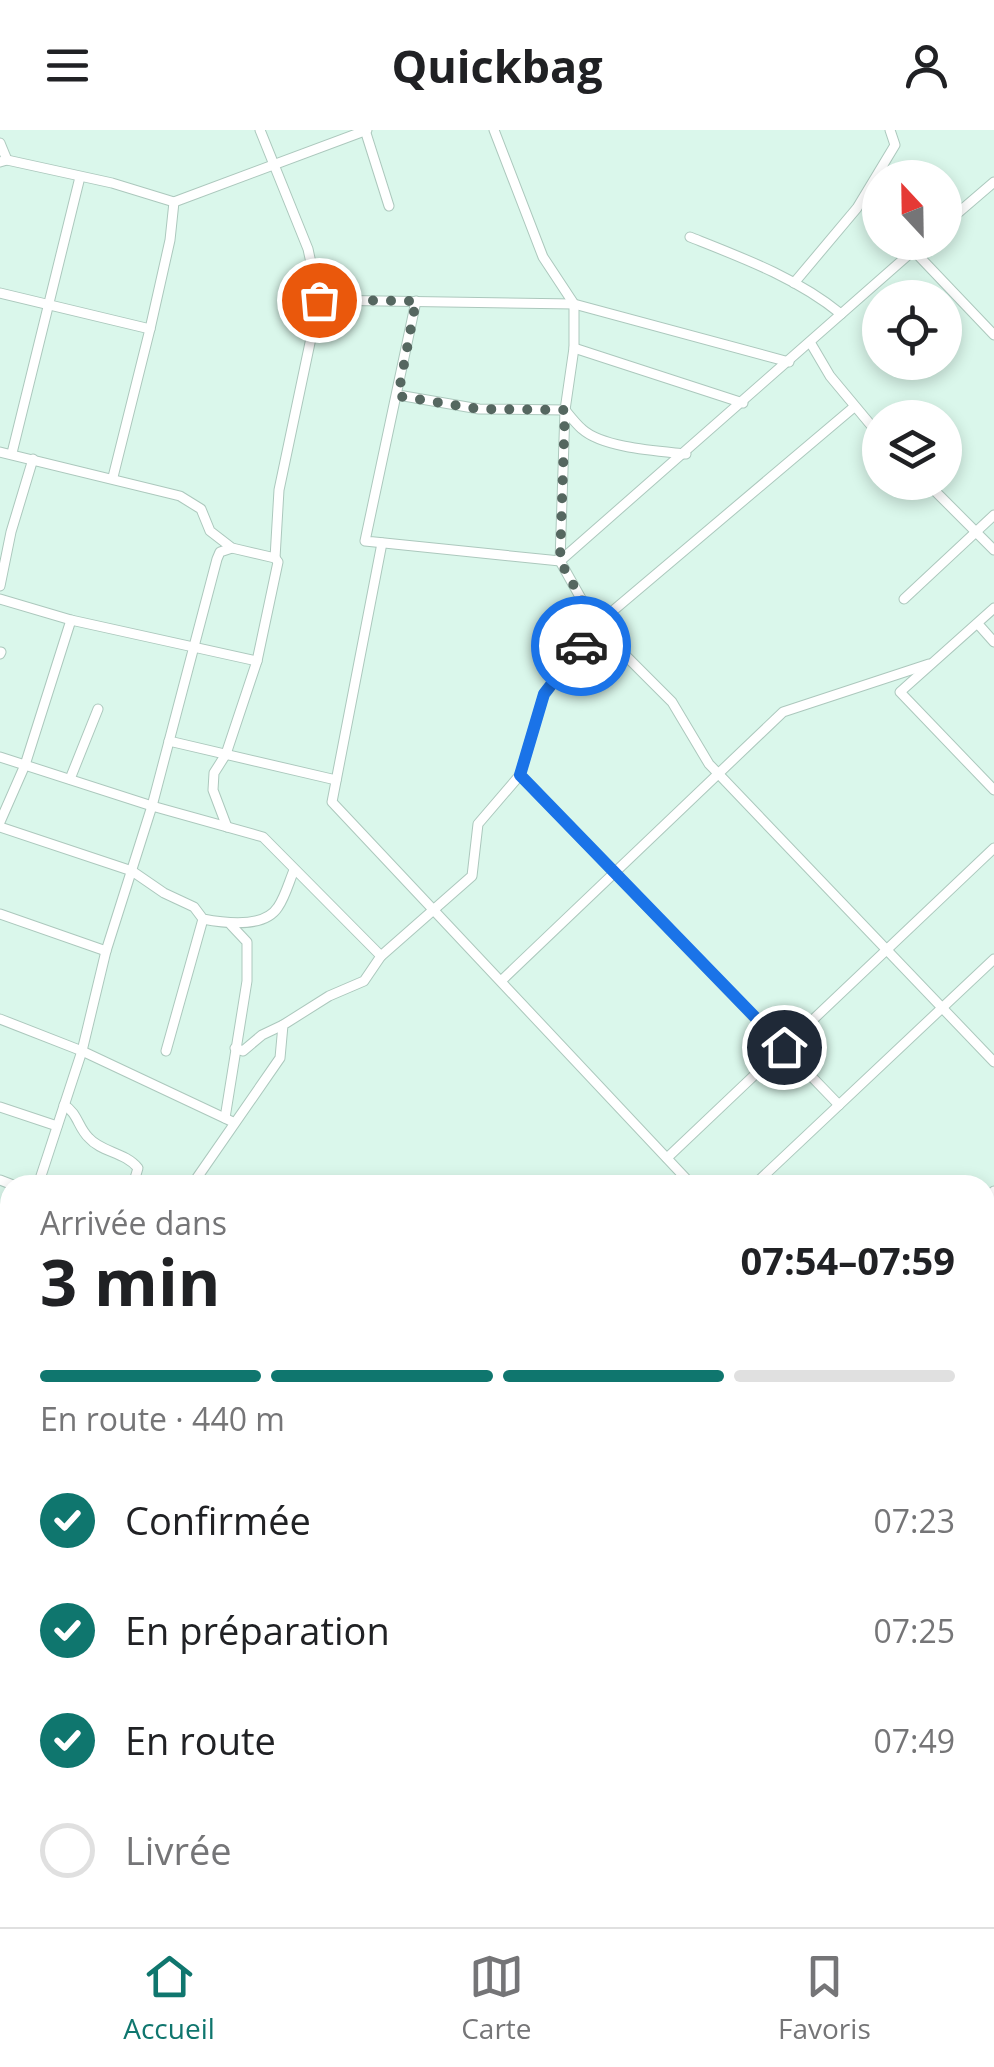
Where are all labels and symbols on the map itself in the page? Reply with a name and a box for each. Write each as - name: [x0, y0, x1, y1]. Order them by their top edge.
- north arrow: [862, 160, 962, 260]
- pin: [277, 258, 362, 343]
- courier: [531, 596, 631, 696]
- pin: [742, 1005, 827, 1090]

